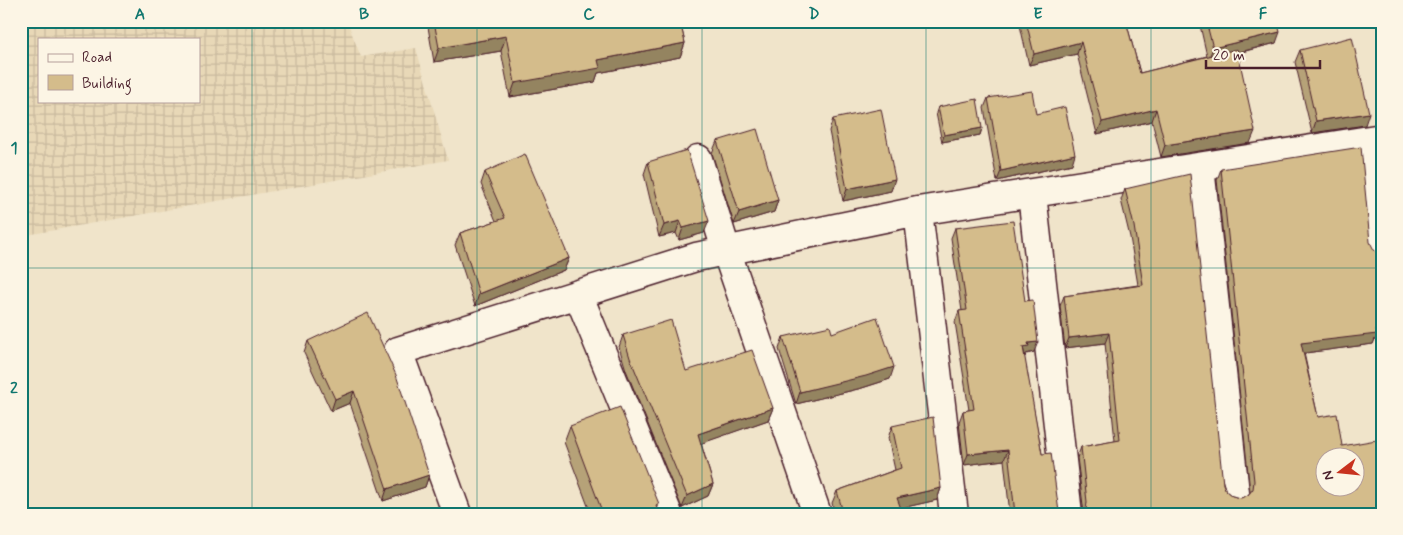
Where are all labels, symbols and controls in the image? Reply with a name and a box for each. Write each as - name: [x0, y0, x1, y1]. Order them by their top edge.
- text: A: [135, 4, 145, 25]
- text: B: [359, 4, 369, 25]
- text: C: [583, 4, 595, 25]
- text: D: [808, 4, 820, 25]
- text: E: [1033, 4, 1043, 25]
- text: F: [1259, 4, 1268, 25]
- legend: [38, 38, 200, 102]
- scale bar: [1206, 38, 1319, 70]
- text: 20 m: [1213, 46, 1245, 66]
- text: Road: [82, 48, 112, 68]
- text: Building: [82, 74, 132, 95]
- text: 1: [10, 138, 18, 159]
- text: 2: [10, 378, 18, 399]
- north arrow: [1316, 448, 1366, 498]
- text: N: [1319, 468, 1338, 482]

